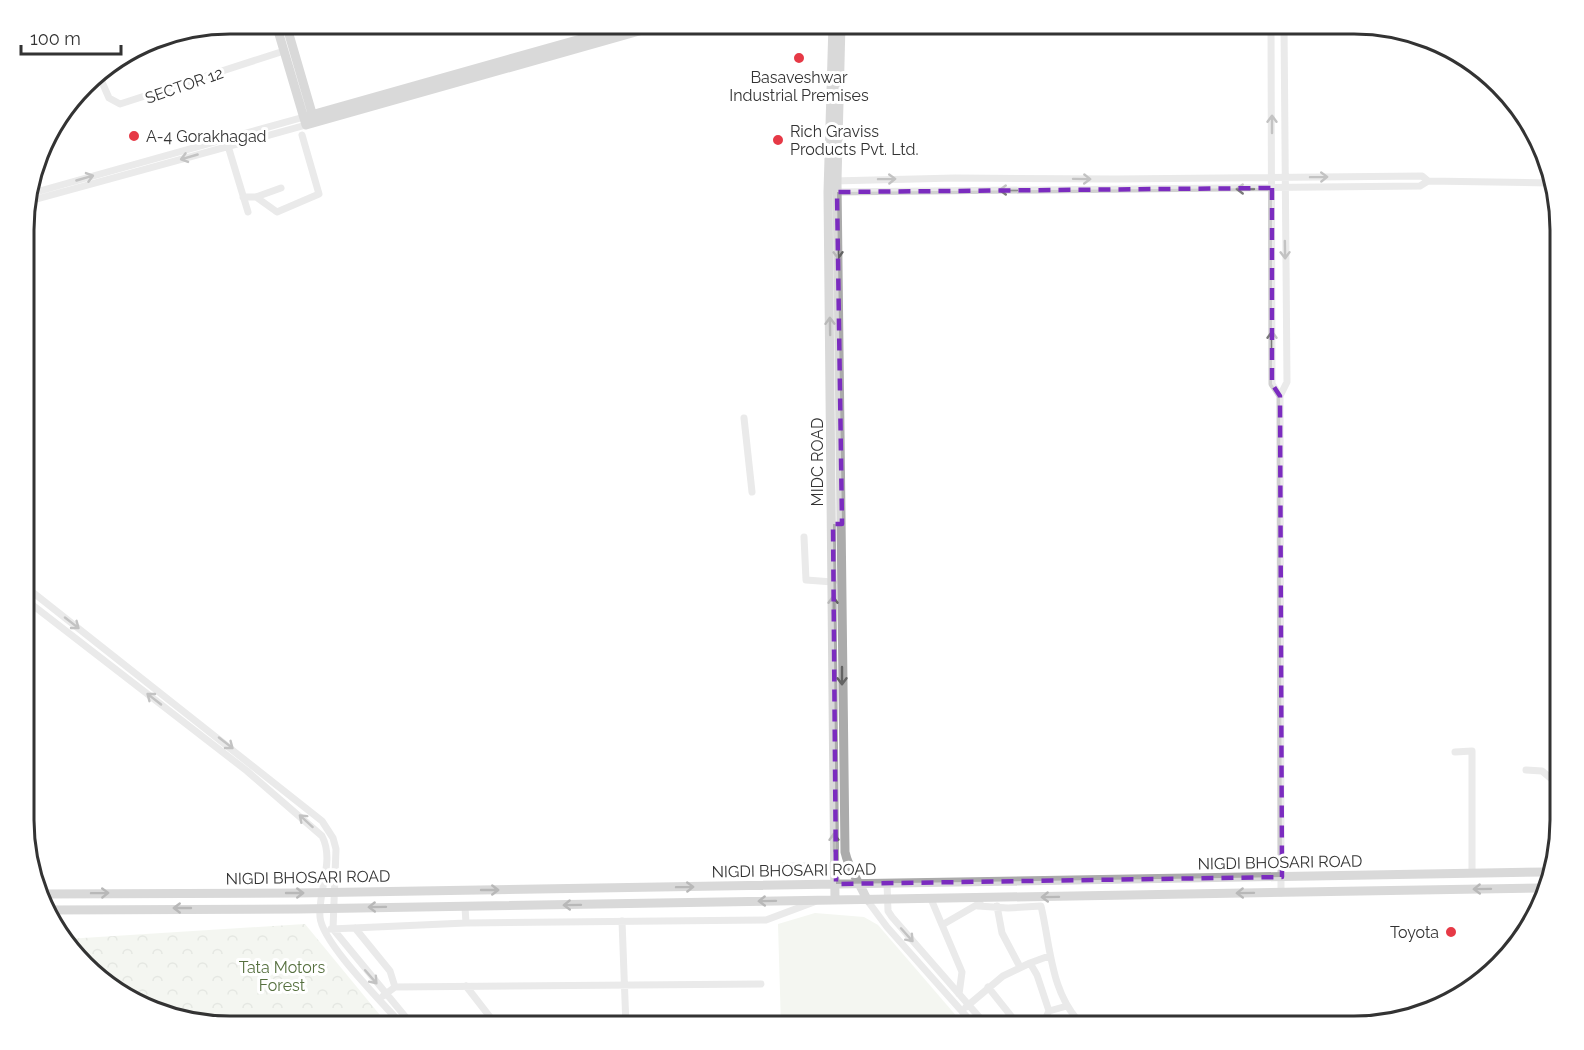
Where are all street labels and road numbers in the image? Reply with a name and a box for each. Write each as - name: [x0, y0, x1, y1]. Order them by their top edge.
- street label: SECTOR 12: [143, 63, 226, 108]
- street label: MIDC ROAD: [808, 418, 827, 506]
- street label: NIGDI BHOSARI ROAD: [1197, 852, 1363, 873]
- street label: NIGDI BHOSARI ROAD: [711, 860, 877, 881]
- street label: NIGDI BHOSARI ROAD: [225, 867, 391, 888]

